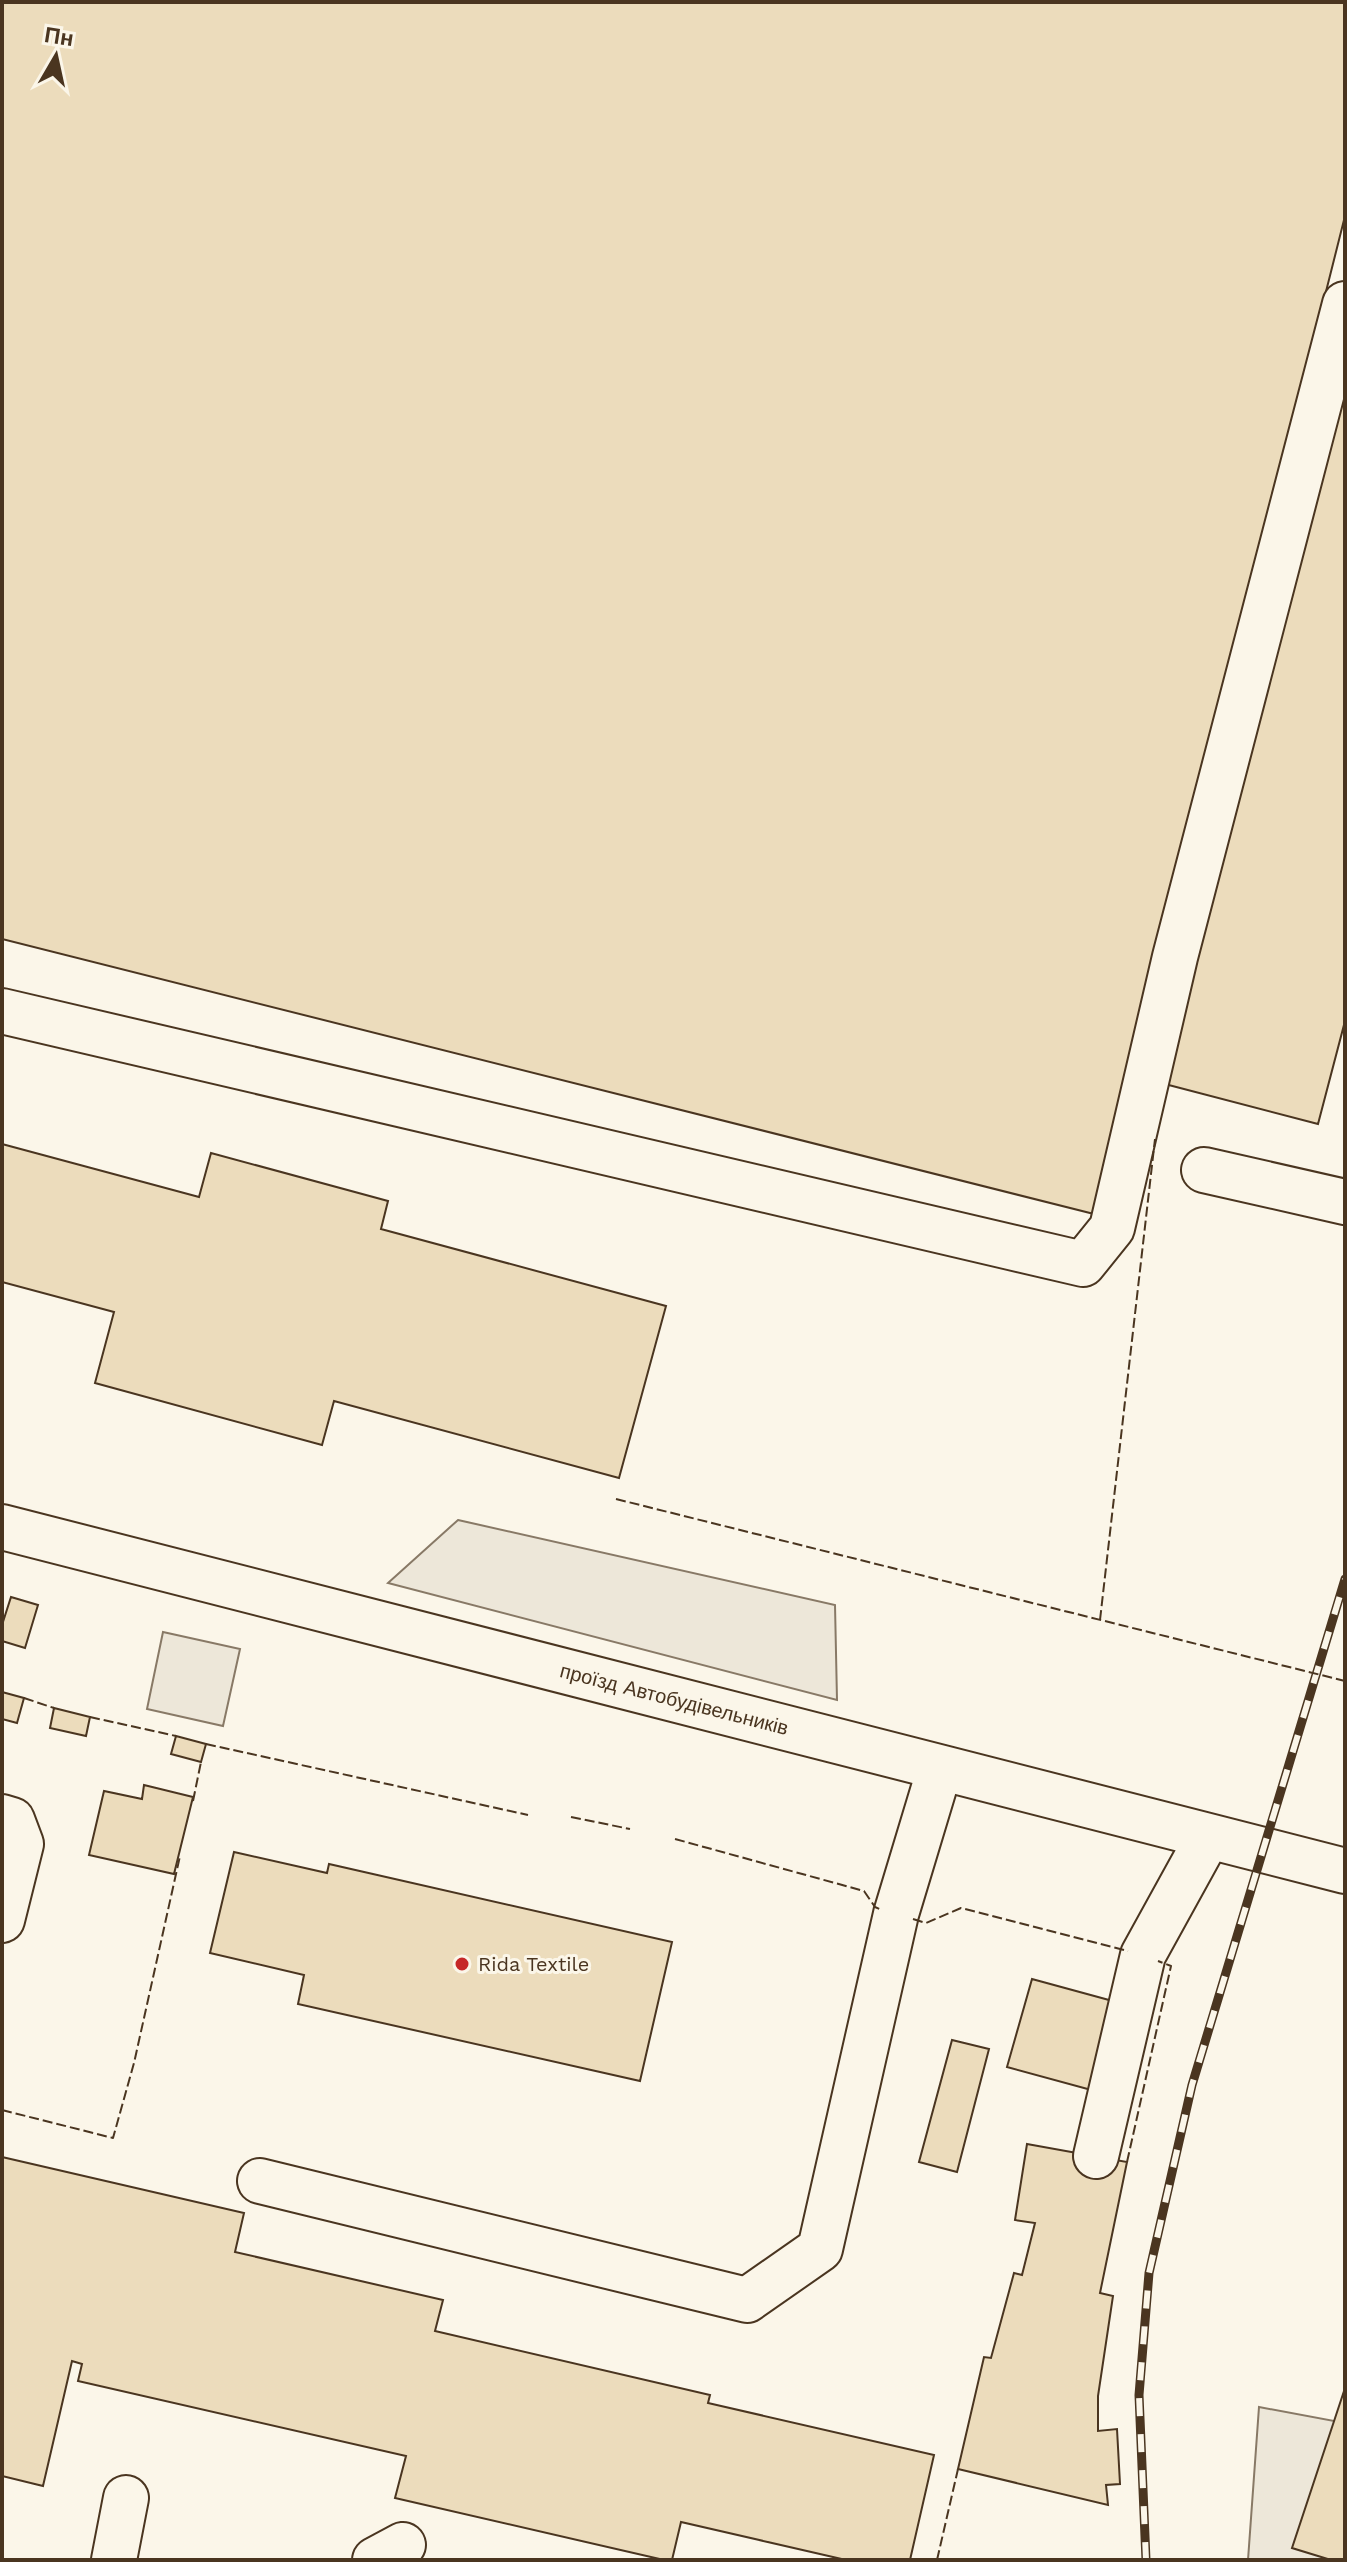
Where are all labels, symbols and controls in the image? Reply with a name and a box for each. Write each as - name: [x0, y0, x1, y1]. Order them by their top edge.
- north arrow: [16, 16, 96, 96]
- text: Пн: [43, 22, 75, 51]
- street label: проїзд Автобудівельників: [558, 1658, 791, 1740]
- place label: Rida Textile: [478, 1952, 589, 1976]
- marker: Rida Textile: [453, 1955, 471, 1973]

